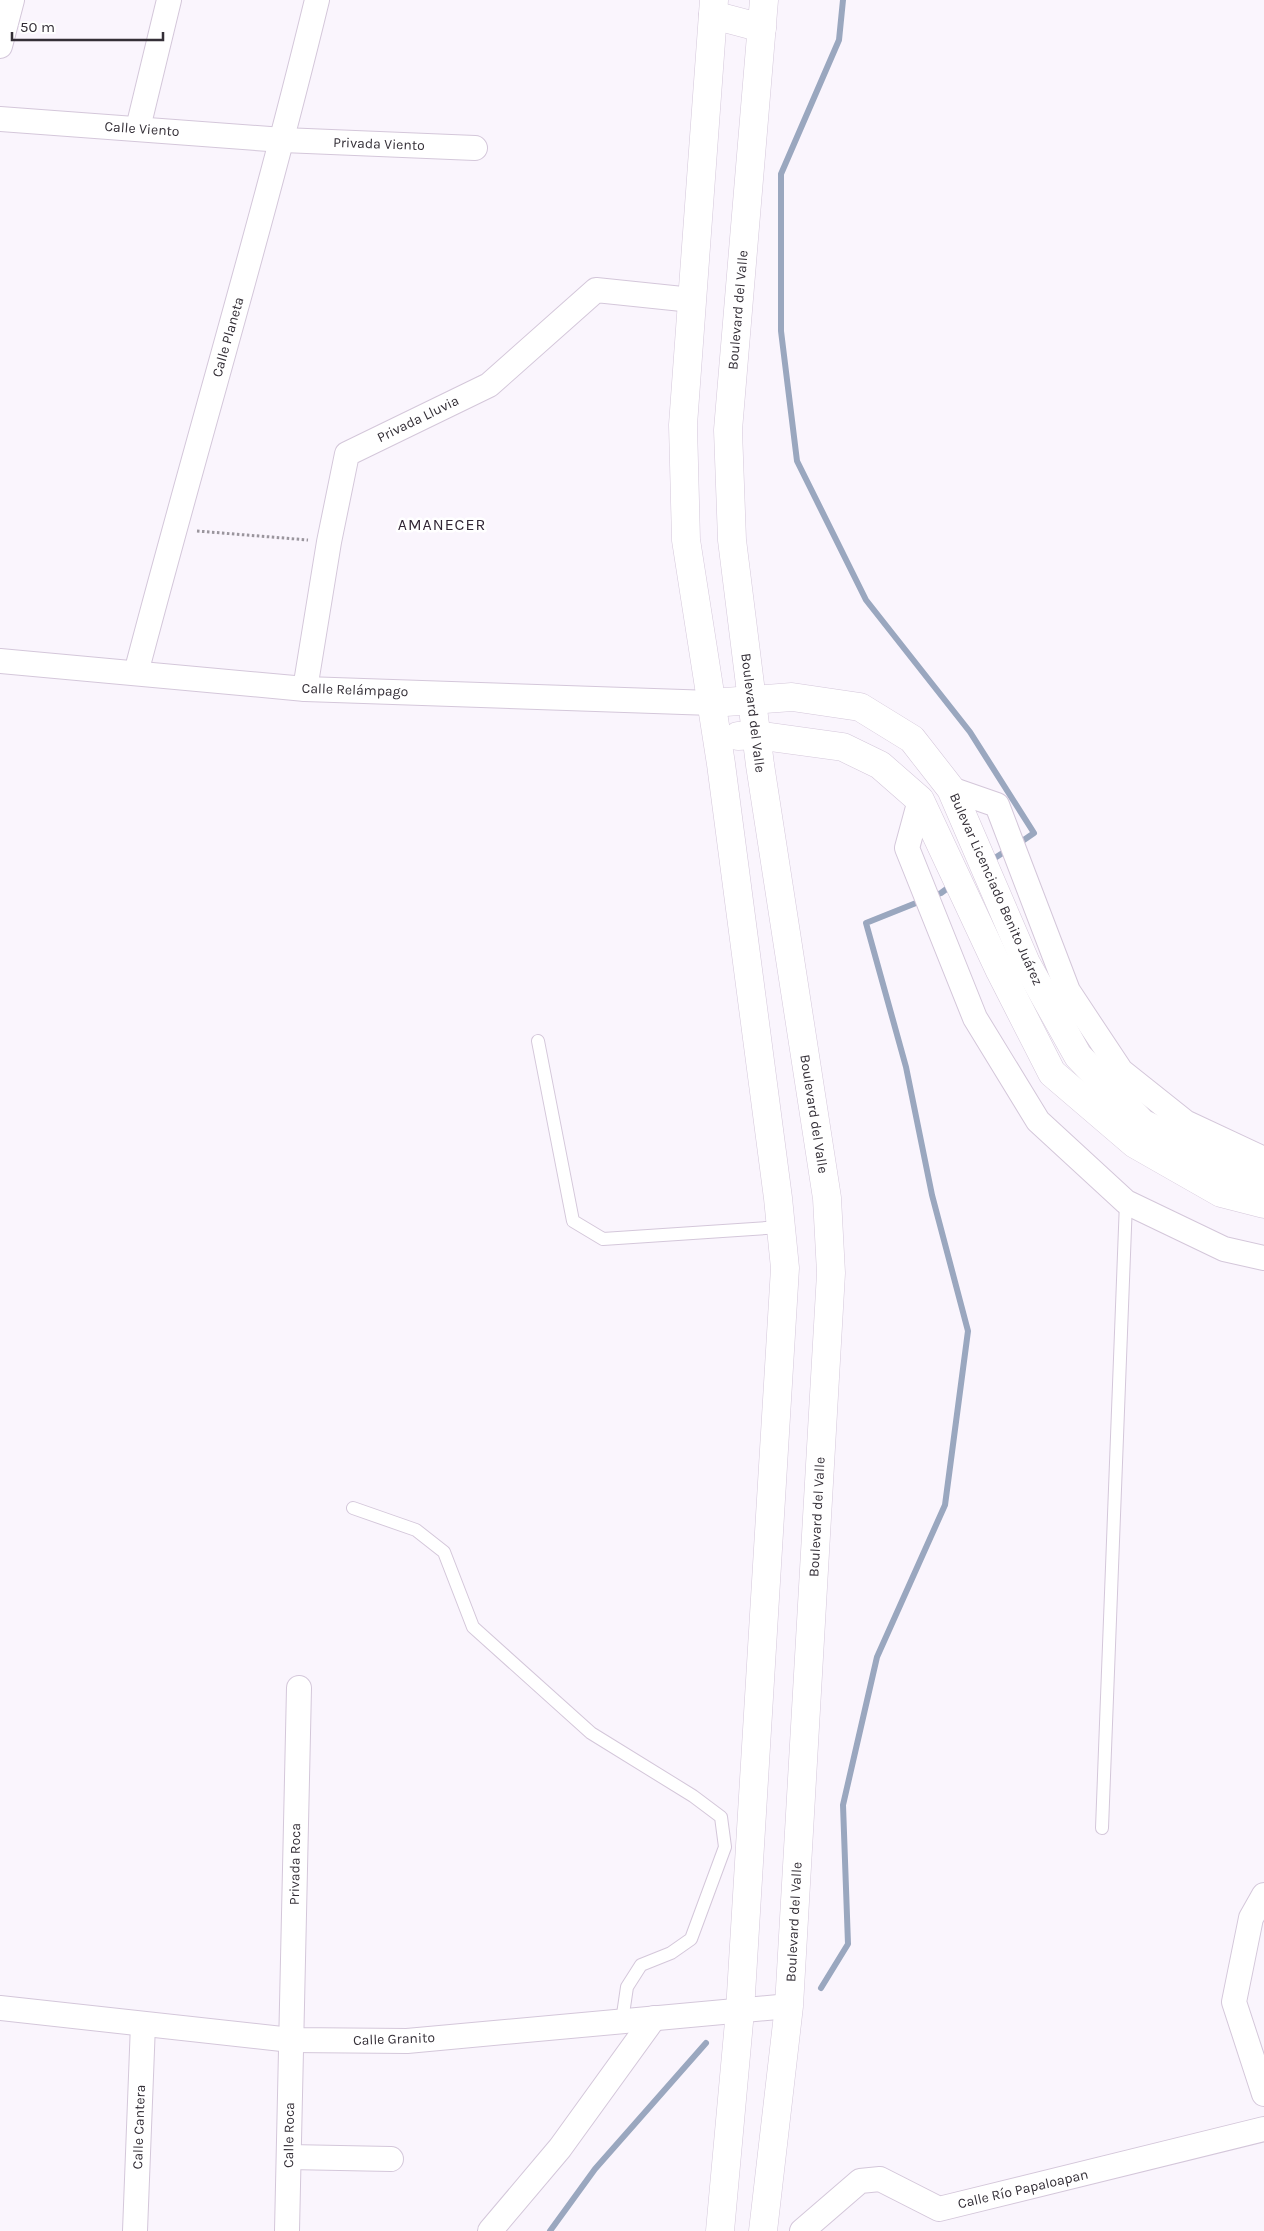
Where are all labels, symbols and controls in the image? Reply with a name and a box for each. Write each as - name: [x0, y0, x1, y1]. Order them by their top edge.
- scale bar: [12, 10, 164, 42]
- text: 50 m: [20, 18, 55, 36]
- street label: Calle Viento: [104, 118, 180, 140]
- street label: Privada Viento: [333, 134, 425, 154]
- street label: Boulevard del Valle: [724, 249, 752, 371]
- street label: Calle Planeta: [208, 295, 248, 379]
- street label: Privada Lluvia: [374, 392, 462, 446]
- district label: AMANECER: [398, 515, 486, 534]
- street label: Boulevard del Valle: [737, 652, 769, 774]
- street label: Calle Relámpago: [301, 680, 409, 700]
- street label: Bulevar Licenciado Benito Juárez: [946, 790, 1046, 988]
- street label: Boulevard del Valle: [796, 1053, 832, 1175]
- street label: Boulevard del Valle: [805, 1457, 829, 1577]
- street label: Privada Roca: [286, 1823, 304, 1905]
- street label: Boulevard del Valle: [782, 1862, 806, 1982]
- street label: Calle Granito: [353, 2029, 435, 2049]
- street label: Calle Cantera: [129, 2084, 149, 2170]
- street label: Calle Roca: [280, 2102, 298, 2168]
- street label: Calle Río Papaloapan: [956, 2166, 1090, 2212]

